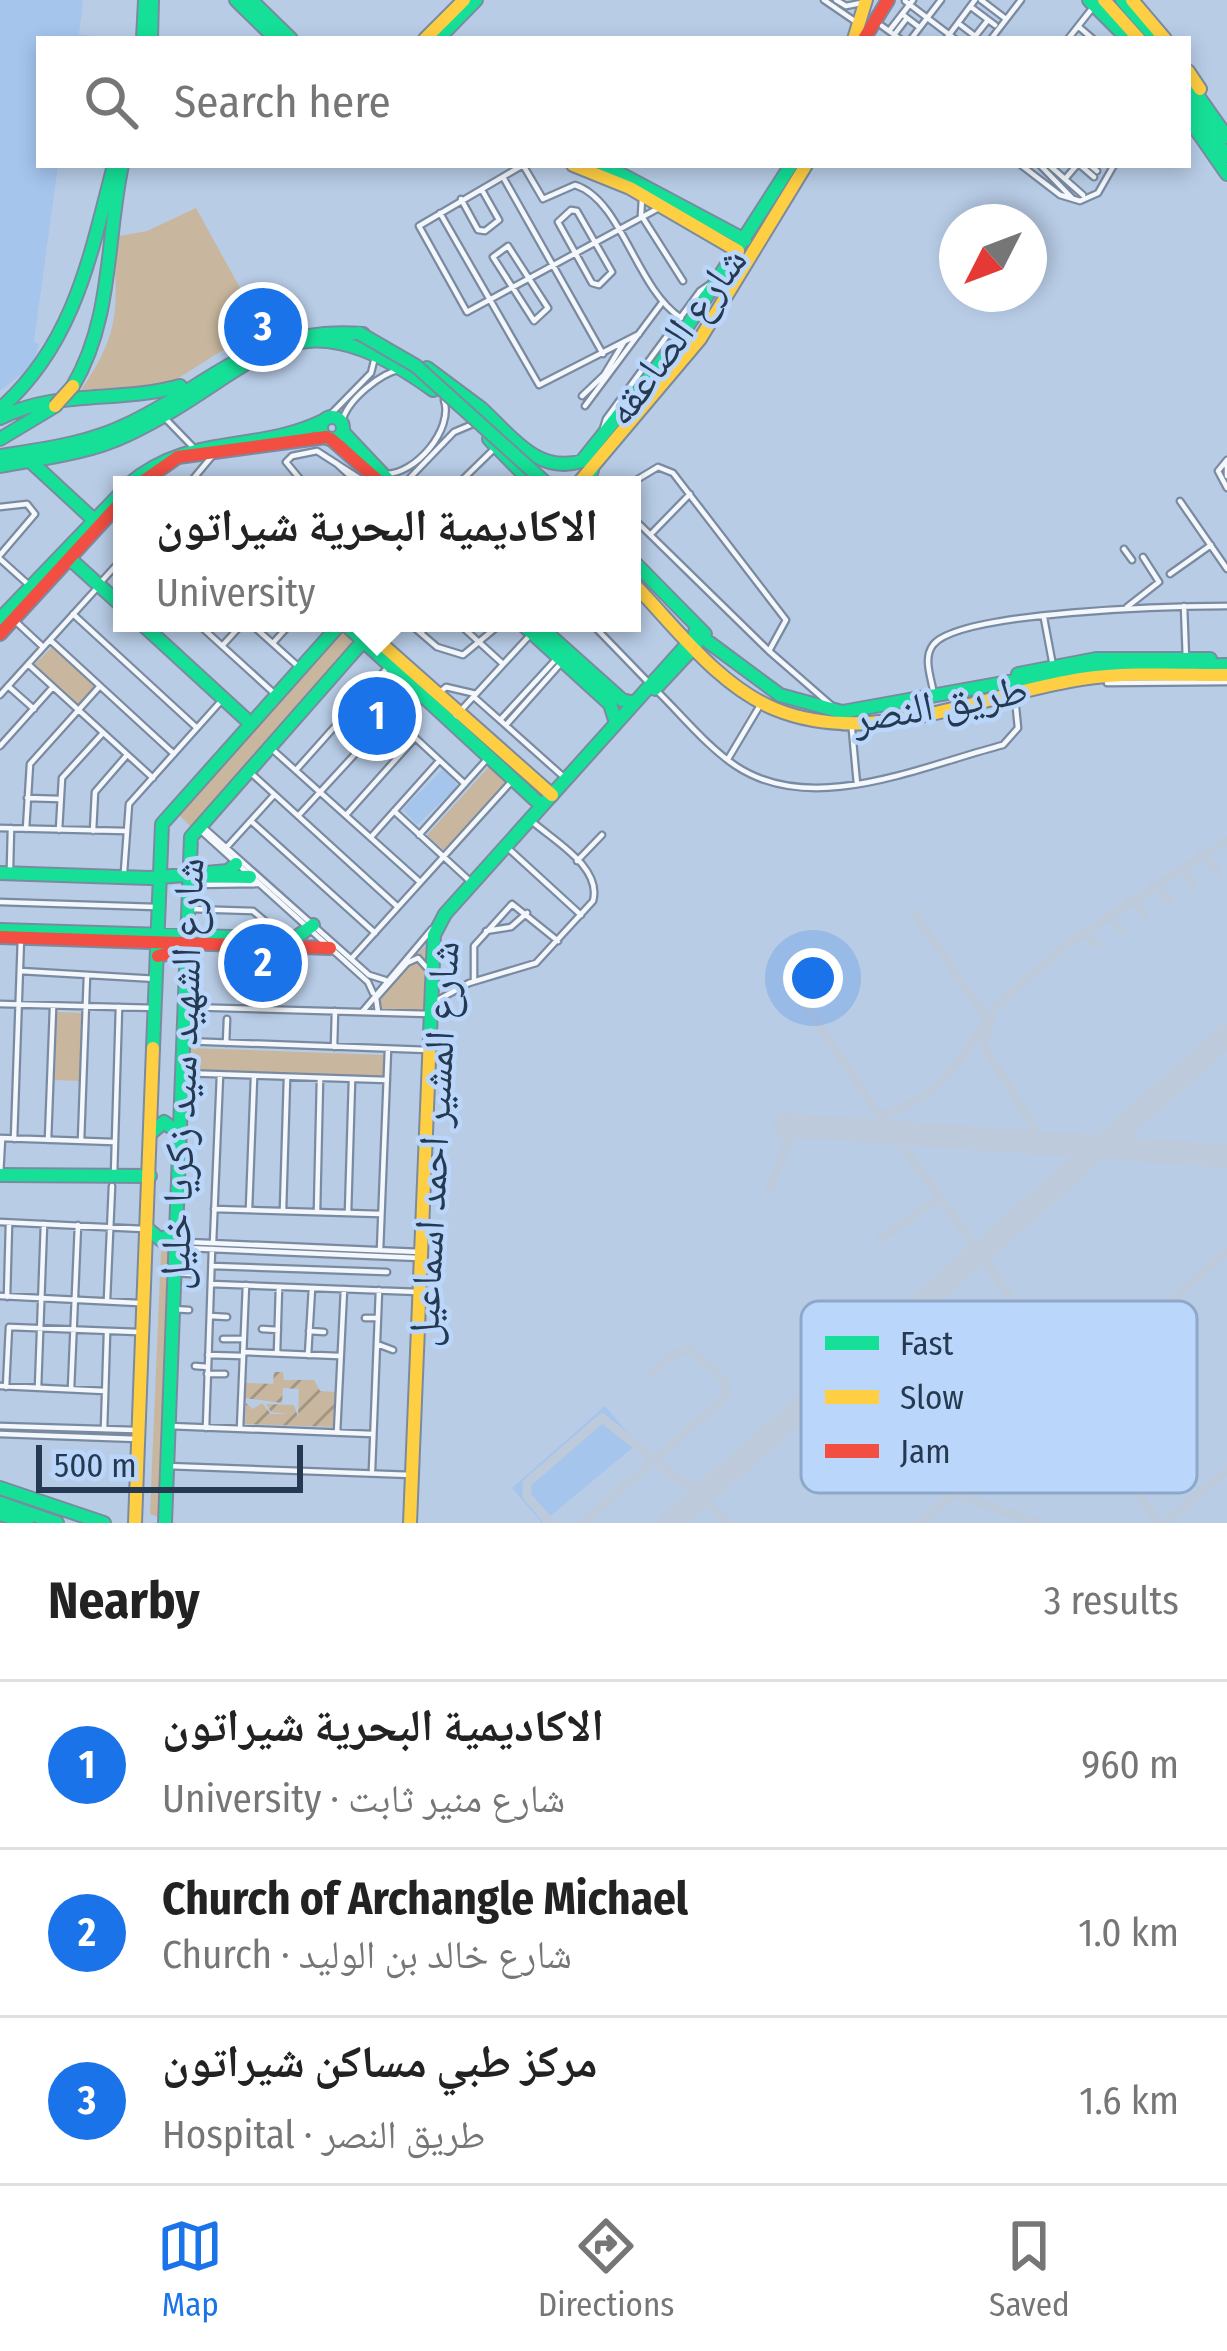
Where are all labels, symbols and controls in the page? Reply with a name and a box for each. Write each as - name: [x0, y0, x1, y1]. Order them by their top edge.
- search box: [36, 36, 1191, 168]
- icon: search: [78, 69, 144, 135]
- text: Search here: [174, 75, 391, 129]
- north arrow: [939, 204, 1047, 312]
- street label: شارع الصاعقه: [595, 237, 758, 436]
- pin: 3: [224, 282, 302, 372]
- popup: [113, 476, 641, 632]
- text: الاكاديمية البحرية شيراتون: [156, 499, 598, 553]
- text: University: [156, 570, 315, 616]
- street label: طريق النصر: [848, 664, 1031, 744]
- pin: 1: [338, 671, 416, 761]
- street label: شارع الشهيد سيد زكريا خليل: [149, 857, 216, 1291]
- pin: 2: [224, 918, 302, 1008]
- street label: شارع المشير احمد اسماعيل: [398, 940, 471, 1348]
- your location: [783, 948, 843, 1008]
- legend: [801, 1301, 1197, 1493]
- text: Fast: [900, 1324, 954, 1364]
- text: Slow: [900, 1378, 964, 1418]
- text: Jam: [900, 1432, 951, 1472]
- scale bar: [36, 1439, 303, 1492]
- text: 500 m: [54, 1446, 137, 1486]
- text: Nearby: [48, 1570, 200, 1632]
- text: 3 results: [1044, 1578, 1179, 1624]
- text: الاكاديمية البحرية شيراتون: [162, 1699, 604, 1753]
- text: 1: [79, 1742, 95, 1788]
- text: 960 m: [1081, 1742, 1179, 1788]
- text: University · شارع منير ثابت: [162, 1776, 565, 1822]
- text: Church of Archangle Michael: [162, 1872, 688, 1926]
- text: 2: [78, 1910, 96, 1956]
- text: 1.0 km: [1078, 1910, 1179, 1956]
- text: Church · شارع خالد بن الوليد: [162, 1932, 572, 1978]
- text: مركز طبي مساكن شيراتون: [162, 2035, 598, 2089]
- text: 3: [78, 2078, 96, 2124]
- text: 1.6 km: [1079, 2078, 1179, 2124]
- text: Hospital · طريق النصر: [162, 2112, 486, 2158]
- tab: Map: [157, 2213, 223, 2325]
- tab: Directions: [538, 2213, 674, 2325]
- tab: Saved: [989, 2213, 1070, 2325]

